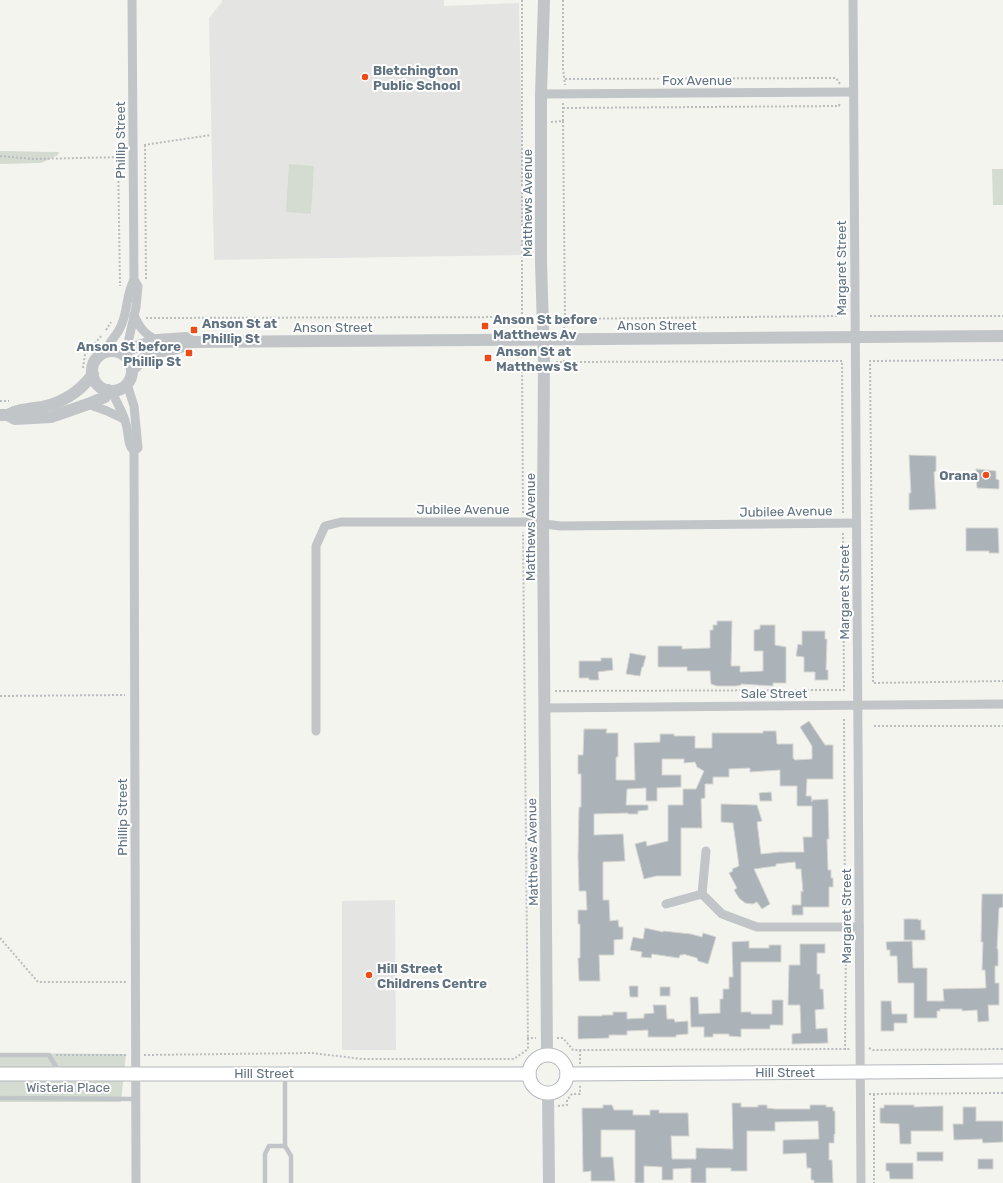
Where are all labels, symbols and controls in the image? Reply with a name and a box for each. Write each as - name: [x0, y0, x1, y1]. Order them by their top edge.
- place label: Bletchington Public School: [373, 63, 461, 93]
- marker: Bletchington Public School: [360, 72, 370, 82]
- street label: Fox Avenue: [662, 73, 732, 88]
- street label: Phillip Street: [113, 101, 128, 179]
- street label: Matthews Avenue: [520, 149, 535, 257]
- street label: Margaret Street: [834, 220, 850, 316]
- place label: Anson St before Matthews Av: [493, 312, 598, 342]
- place label: Anson St at Phillip St: [202, 316, 277, 346]
- street label: Anson Street: [617, 318, 697, 333]
- street label: Anson Street: [293, 320, 373, 335]
- marker: Anson St before Matthews Av: [480, 321, 490, 331]
- marker: Anson St at Phillip St: [189, 325, 199, 335]
- place label: Anson St before Phillip St: [77, 339, 181, 369]
- place label: Anson St at Matthews St: [496, 344, 578, 374]
- marker: Anson St before Phillip St: [184, 348, 194, 358]
- marker: Anson St at Matthews St: [483, 353, 493, 363]
- place label: Orana: [939, 468, 978, 483]
- marker: Orana: [981, 470, 991, 480]
- street label: Matthews Avenue: [523, 473, 538, 581]
- street label: Jubilee Avenue: [417, 502, 510, 517]
- street label: Jubilee Avenue: [739, 503, 833, 520]
- street label: Margaret Street: [837, 544, 853, 640]
- street label: Sale Street: [741, 686, 807, 701]
- street label: Phillip Street: [115, 778, 130, 856]
- street label: Matthews Avenue: [524, 798, 541, 906]
- street label: Margaret Street: [839, 868, 855, 964]
- place label: Hill Street Childrens Centre: [377, 961, 487, 991]
- marker: Hill Street Childrens Centre: [364, 970, 374, 980]
- street label: Hill Street: [755, 1065, 815, 1080]
- street label: Hill Street: [234, 1066, 294, 1081]
- street label: Wisteria Place: [26, 1080, 110, 1095]

